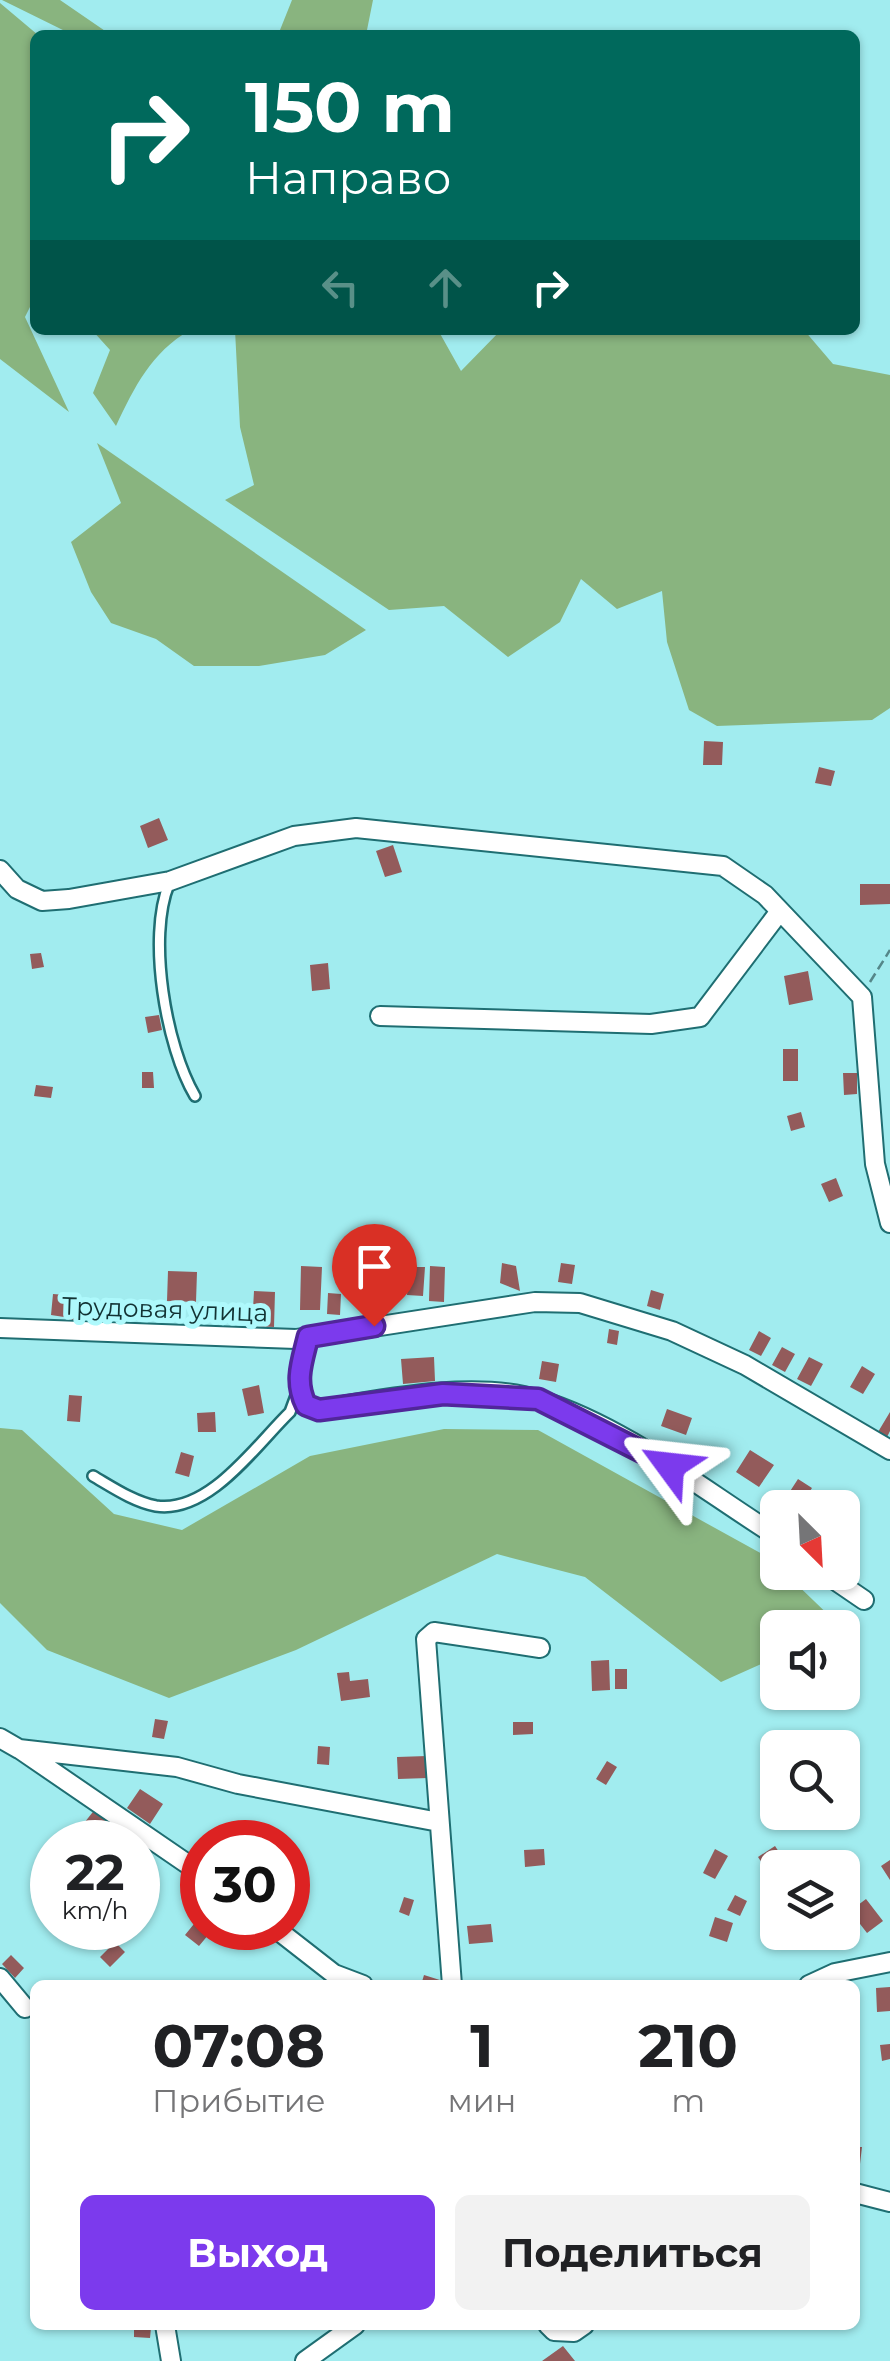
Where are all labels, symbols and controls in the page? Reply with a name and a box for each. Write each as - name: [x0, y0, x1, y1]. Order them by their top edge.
- text: 150 m: [245, 64, 455, 150]
- icon: right: [80, 70, 210, 200]
- text: Направо: [245, 150, 451, 205]
- icon: left: [313, 260, 368, 315]
- icon: ahead: [418, 260, 473, 315]
- icon: right: [523, 260, 578, 315]
- pin: [332, 1224, 417, 1327]
- icon: arrive: [347, 1239, 402, 1294]
- street label: Трудовая улица: [61, 1290, 269, 1328]
- position arrow: [618, 1414, 722, 1518]
- north arrow: [760, 1490, 860, 1590]
- map controls: [760, 1490, 860, 1950]
- button: sound: [760, 1610, 860, 1710]
- button: search: [760, 1730, 860, 1830]
- speed limit sign: 30: [180, 1820, 310, 1950]
- text: 22: [66, 1842, 125, 1903]
- button: layers: [760, 1850, 860, 1950]
- text: km/h: [62, 1895, 128, 1925]
- text: 07:08: [152, 2009, 325, 2082]
- text: 1: [470, 2009, 494, 2082]
- text: 210: [638, 2009, 738, 2082]
- text: Прибытие: [152, 2081, 325, 2120]
- text: мин: [447, 2081, 516, 2120]
- text: m: [671, 2081, 705, 2120]
- button: Выход: [80, 2195, 435, 2310]
- button: Поделиться: [455, 2195, 810, 2310]

